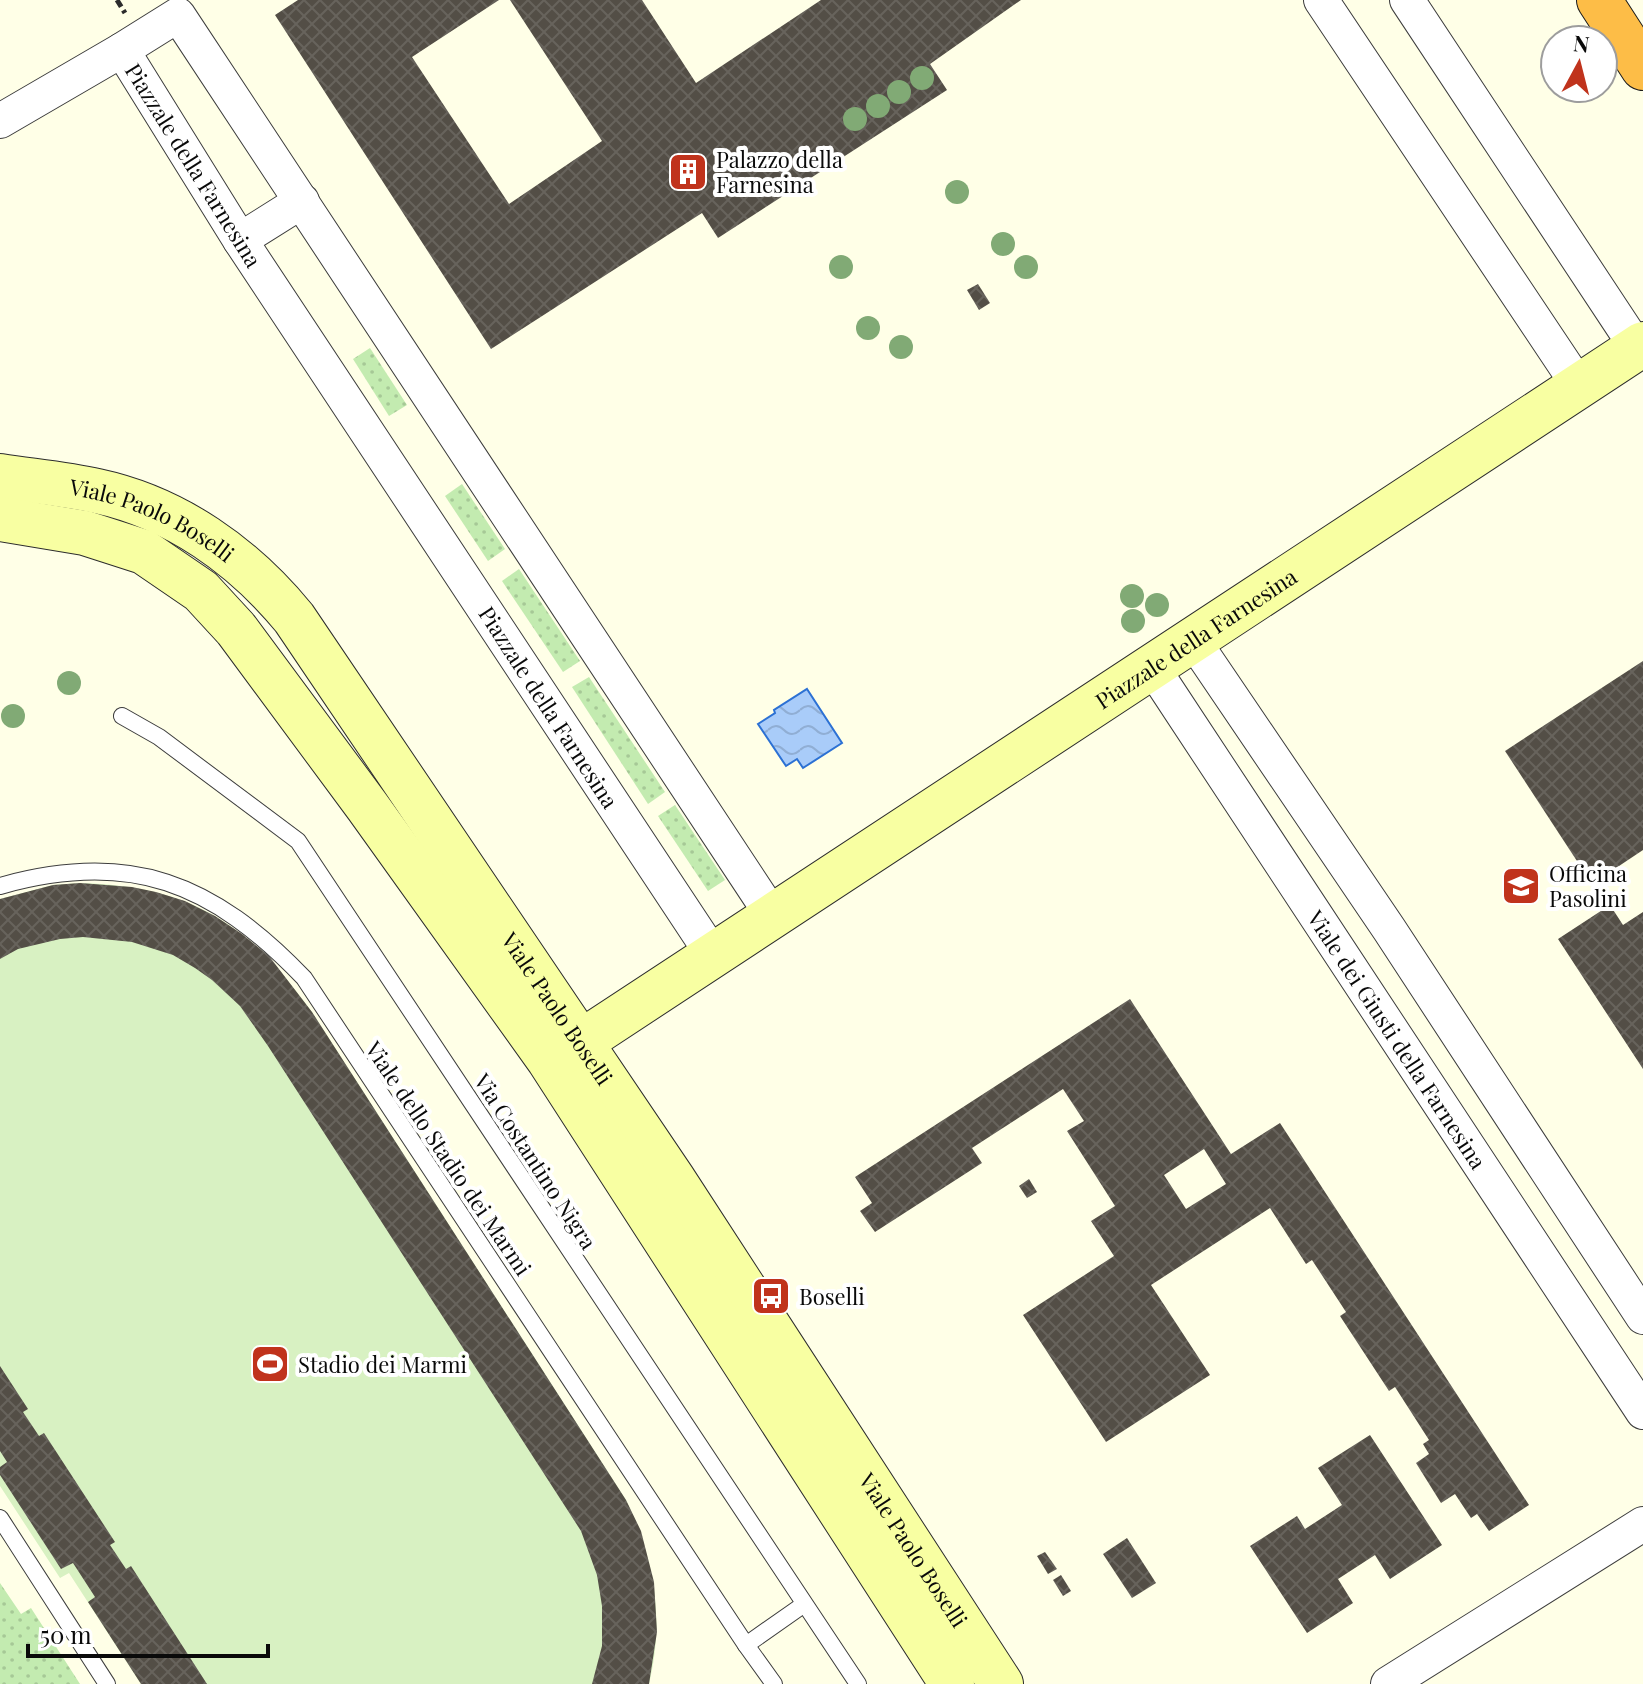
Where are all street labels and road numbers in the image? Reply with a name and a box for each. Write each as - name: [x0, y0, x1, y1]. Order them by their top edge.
- street label: Piazzale della Farnesina: [119, 57, 269, 273]
- street label: Viale Paolo Boselli: [67, 471, 241, 568]
- street label: Piazzale della Farnesina: [1089, 561, 1302, 715]
- street label: Piazzale della Farnesina: [472, 600, 626, 814]
- street label: Viale dei Giusti della Farnesina: [1301, 903, 1494, 1175]
- street label: Viale Paolo Boselli: [495, 925, 620, 1091]
- street label: Viale dello Stadio dei Marmi: [359, 1034, 539, 1281]
- street label: Via Costantino Nigra: [467, 1067, 604, 1255]
- street label: Viale Paolo Boselli: [852, 1466, 975, 1633]

